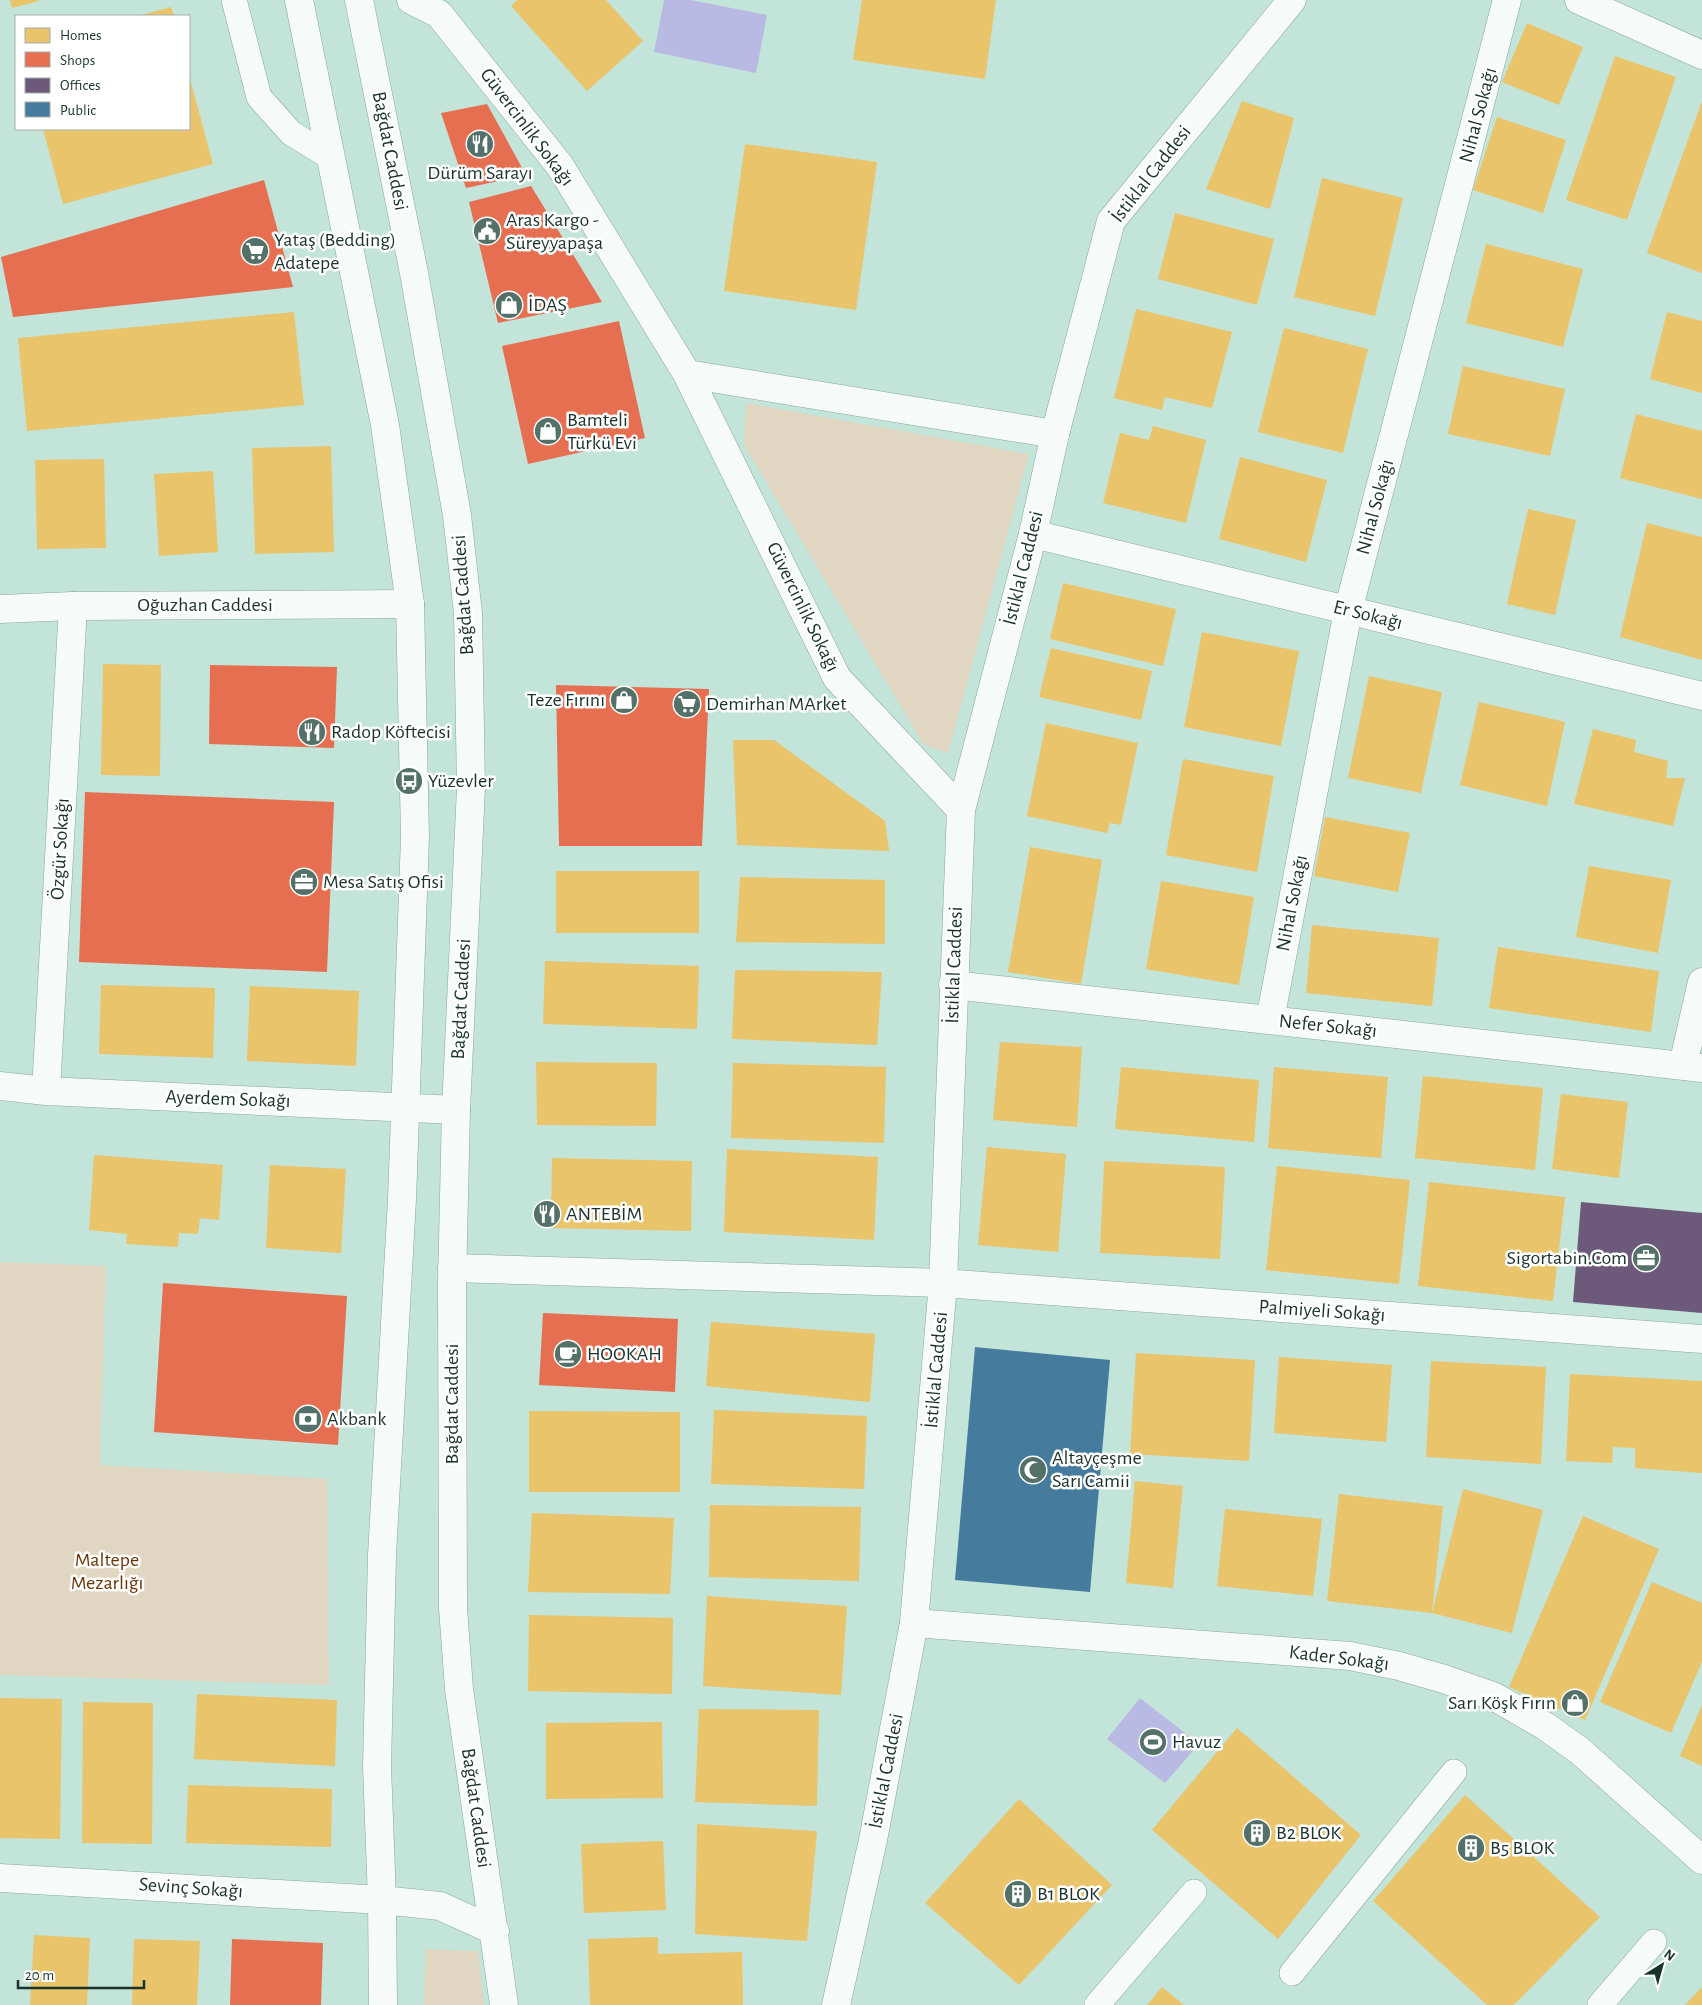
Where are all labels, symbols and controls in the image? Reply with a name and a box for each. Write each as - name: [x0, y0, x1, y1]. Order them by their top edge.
- legend: [15, 15, 190, 130]
- text: Homes: [60, 28, 102, 43]
- text: Shops: [60, 53, 95, 68]
- street label: Güvercinlik Sokağı: [476, 64, 578, 190]
- street label: Nihal Sokağı: [1456, 65, 1500, 165]
- text: Offices: [60, 78, 101, 93]
- street label: Bağdat Caddesi: [369, 90, 411, 212]
- text: Public: [60, 103, 96, 118]
- street label: İstiklal Caddesi: [1107, 122, 1195, 226]
- restaurant icon: Dürüm Sarayı: [465, 129, 495, 159]
- place label: Dürüm Sarayı: [427, 163, 533, 183]
- place label: Aras Kargo - Süreyyapaşa: [506, 210, 603, 253]
- public building icon: Aras Kargo - Süreyyapaşa: [472, 216, 502, 246]
- place label: Yataş (Bedding) Adatepe: [274, 230, 396, 273]
- supermarket icon: Yataş (Bedding) Adatepe: [240, 236, 270, 266]
- shop icon: İDAŞ: [494, 290, 524, 320]
- place label: İDAŞ: [528, 295, 567, 315]
- place label: Bamteli Türkü Evi: [567, 410, 637, 453]
- shop icon: Bamteli Türkü Evi: [533, 416, 563, 446]
- street label: Nihal Sokağı: [1353, 457, 1397, 557]
- street label: İstiklal Caddesi: [999, 509, 1047, 627]
- street label: Bağdat Caddesi: [449, 534, 477, 656]
- street label: Güvercinlik Sokağı: [763, 539, 843, 675]
- street label: Oğuzhan Caddesi: [137, 595, 273, 615]
- street label: Er Sokağı: [1331, 597, 1405, 633]
- shop icon: Teze Fırını: [609, 685, 639, 715]
- supermarket icon: Demirhan MArket: [672, 689, 702, 719]
- place label: Teze Fırını: [527, 690, 605, 710]
- place label: Demirhan MArket: [706, 694, 847, 714]
- restaurant icon: Radop Köftecisi: [297, 717, 327, 747]
- place label: Radop Köftecisi: [331, 722, 451, 742]
- bus stop icon: Yüzevler: [394, 766, 424, 796]
- place label: Yüzevler: [428, 771, 494, 791]
- street label: Özgür Sokağı: [47, 798, 73, 900]
- street label: Nihal Sokağı: [1273, 853, 1311, 953]
- office icon: Mesa Satış Ofisi: [289, 867, 319, 897]
- place label: Mesa Satış Ofisi: [323, 872, 444, 892]
- street label: İstiklal Caddesi: [942, 906, 966, 1024]
- street label: Bağdat Caddesi: [448, 938, 474, 1060]
- street label: Nefer Sokağı: [1278, 1011, 1378, 1041]
- street label: Ayerdem Sokağı: [165, 1087, 291, 1111]
- restaurant icon: ANTEBİM: [532, 1199, 562, 1229]
- place label: ANTEBİM: [566, 1204, 642, 1224]
- office icon: Sigortabin.Com: [1631, 1243, 1661, 1273]
- place label: Sigortabin.Com: [1507, 1248, 1627, 1268]
- street label: Palmiyeli Sokağı: [1258, 1297, 1386, 1325]
- street label: İstiklal Caddesi: [921, 1311, 951, 1429]
- cafe icon: HOOKAH: [553, 1339, 583, 1369]
- street label: Bağdat Caddesi: [442, 1344, 462, 1464]
- place label: HOOKAH: [587, 1344, 662, 1364]
- bank icon: Akbank: [293, 1404, 323, 1434]
- place label: Akbank: [327, 1409, 386, 1429]
- place label: Altayçeşme Sarı Camii: [1052, 1448, 1142, 1491]
- mosque icon: Altayçeşme Sarı Camii: [1018, 1455, 1048, 1485]
- park label: Maltepe Mezarlığı: [71, 1550, 143, 1593]
- street label: Kader Sokağı: [1288, 1642, 1390, 1674]
- shop icon: Sarı Köşk Fırın: [1560, 1688, 1590, 1718]
- place label: Sarı Köşk Fırın: [1448, 1693, 1556, 1713]
- street label: İstiklal Caddesi: [865, 1712, 907, 1830]
- sports icon: Havuz: [1138, 1727, 1168, 1757]
- place label: Havuz: [1172, 1732, 1221, 1752]
- street label: Bağdat Caddesi: [458, 1747, 494, 1869]
- building icon: B2 BLOK: [1242, 1818, 1272, 1848]
- place label: B2 BLOK: [1276, 1823, 1341, 1843]
- building icon: B5 BLOK: [1456, 1833, 1486, 1863]
- place label: B5 BLOK: [1490, 1838, 1554, 1858]
- street label: Sevinç Sokağı: [138, 1874, 244, 1902]
- building icon: B1 BLOK: [1003, 1879, 1033, 1909]
- place label: B1 BLOK: [1037, 1884, 1100, 1904]
- north arrow: [1637, 1940, 1687, 1990]
- text: N: [1661, 1947, 1677, 1964]
- scale bar: [18, 1958, 144, 1990]
- text: 20 m: [25, 1968, 54, 1983]

